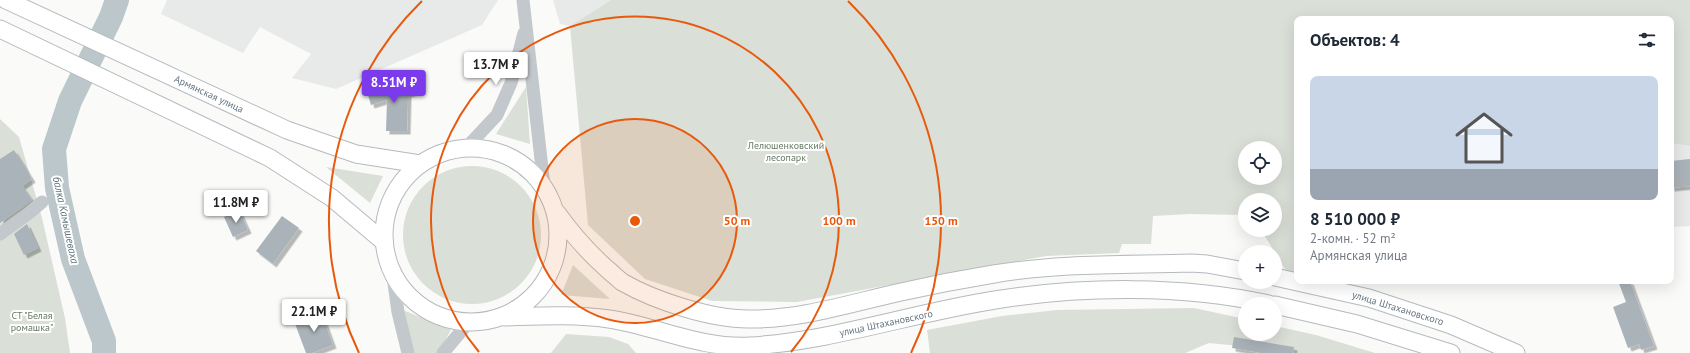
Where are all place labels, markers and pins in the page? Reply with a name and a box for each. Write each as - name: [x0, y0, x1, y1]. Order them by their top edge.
- pin: 13.7M ₽: [459, 52, 533, 86]
- pin: 8.51M ₽: [357, 70, 431, 104]
- pin: 11.8M ₽: [199, 190, 273, 224]
- centre of rings: [628, 214, 642, 228]
- pin: 22.1M ₽: [277, 299, 351, 333]

